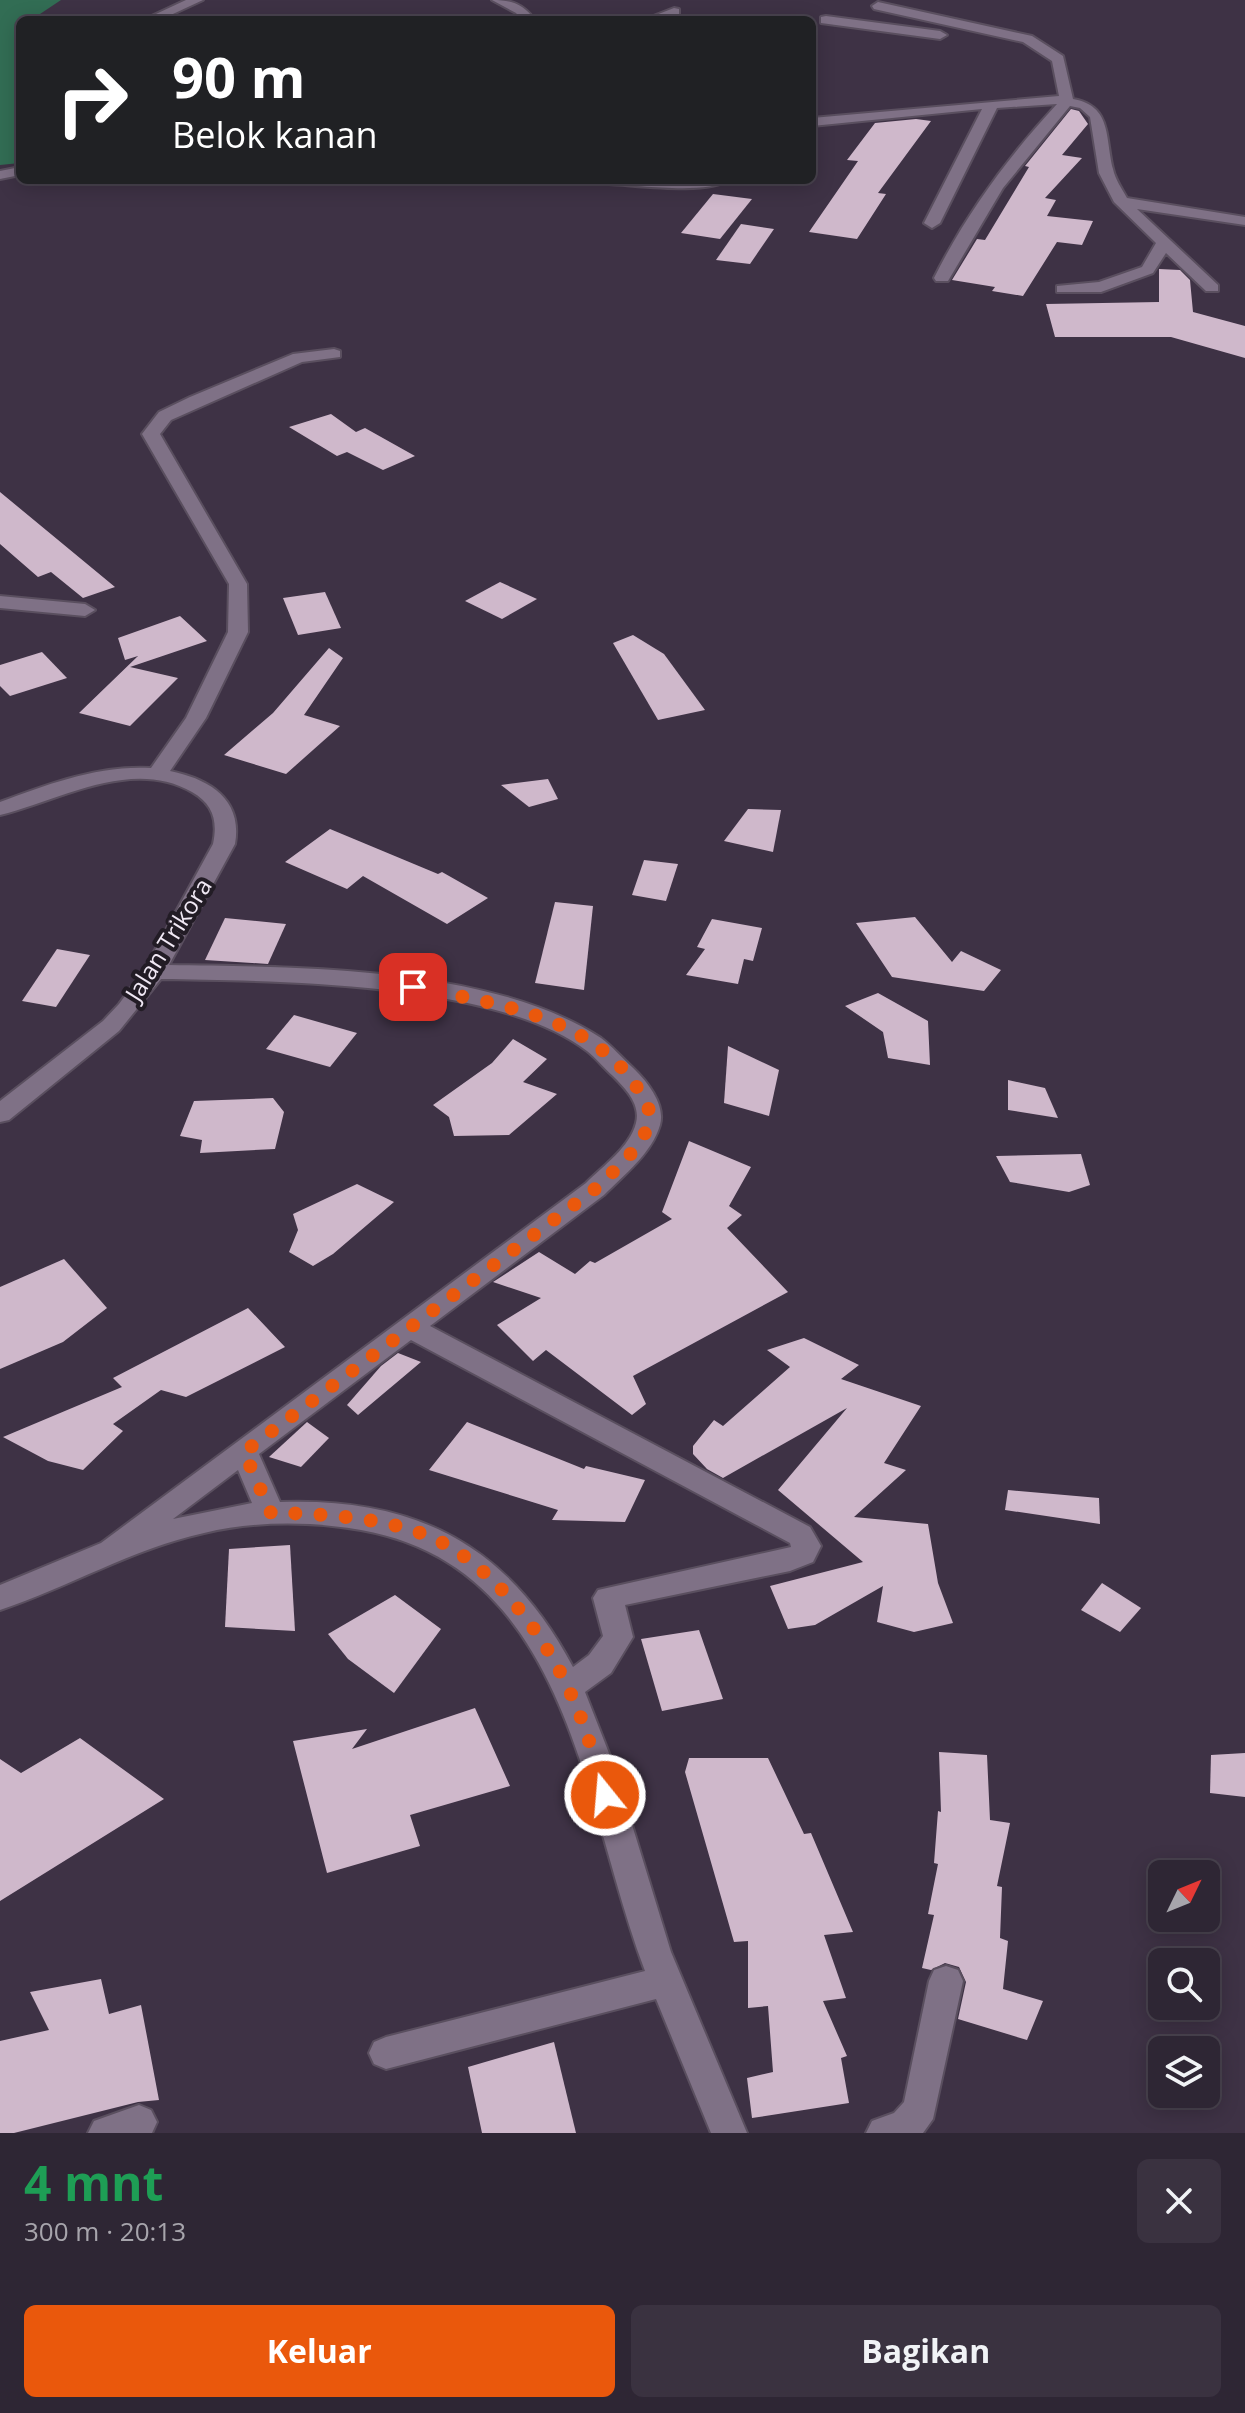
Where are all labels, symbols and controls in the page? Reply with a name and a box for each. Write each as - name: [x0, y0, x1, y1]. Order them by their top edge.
- text: 90 m: [172, 38, 306, 114]
- icon: right: [40, 48, 144, 152]
- text: Belok kanan: [172, 110, 378, 159]
- street label: Jalan Trikora: [116, 871, 219, 1009]
- pin: [379, 953, 447, 1021]
- icon: arrive: [391, 965, 435, 1009]
- position arrow: [563, 1753, 647, 1837]
- north arrow: [1148, 1860, 1220, 1932]
- map controls: [1148, 1860, 1220, 2108]
- button: search: [1148, 1948, 1220, 2020]
- button: layers: [1148, 2036, 1220, 2108]
- text: 4 mnt: [24, 2150, 163, 2215]
- button: close: [1137, 2159, 1221, 2243]
- text: 300 m · 20:13: [24, 2213, 186, 2249]
- button: Keluar: [24, 2305, 615, 2397]
- button: Bagikan: [631, 2305, 1221, 2397]

